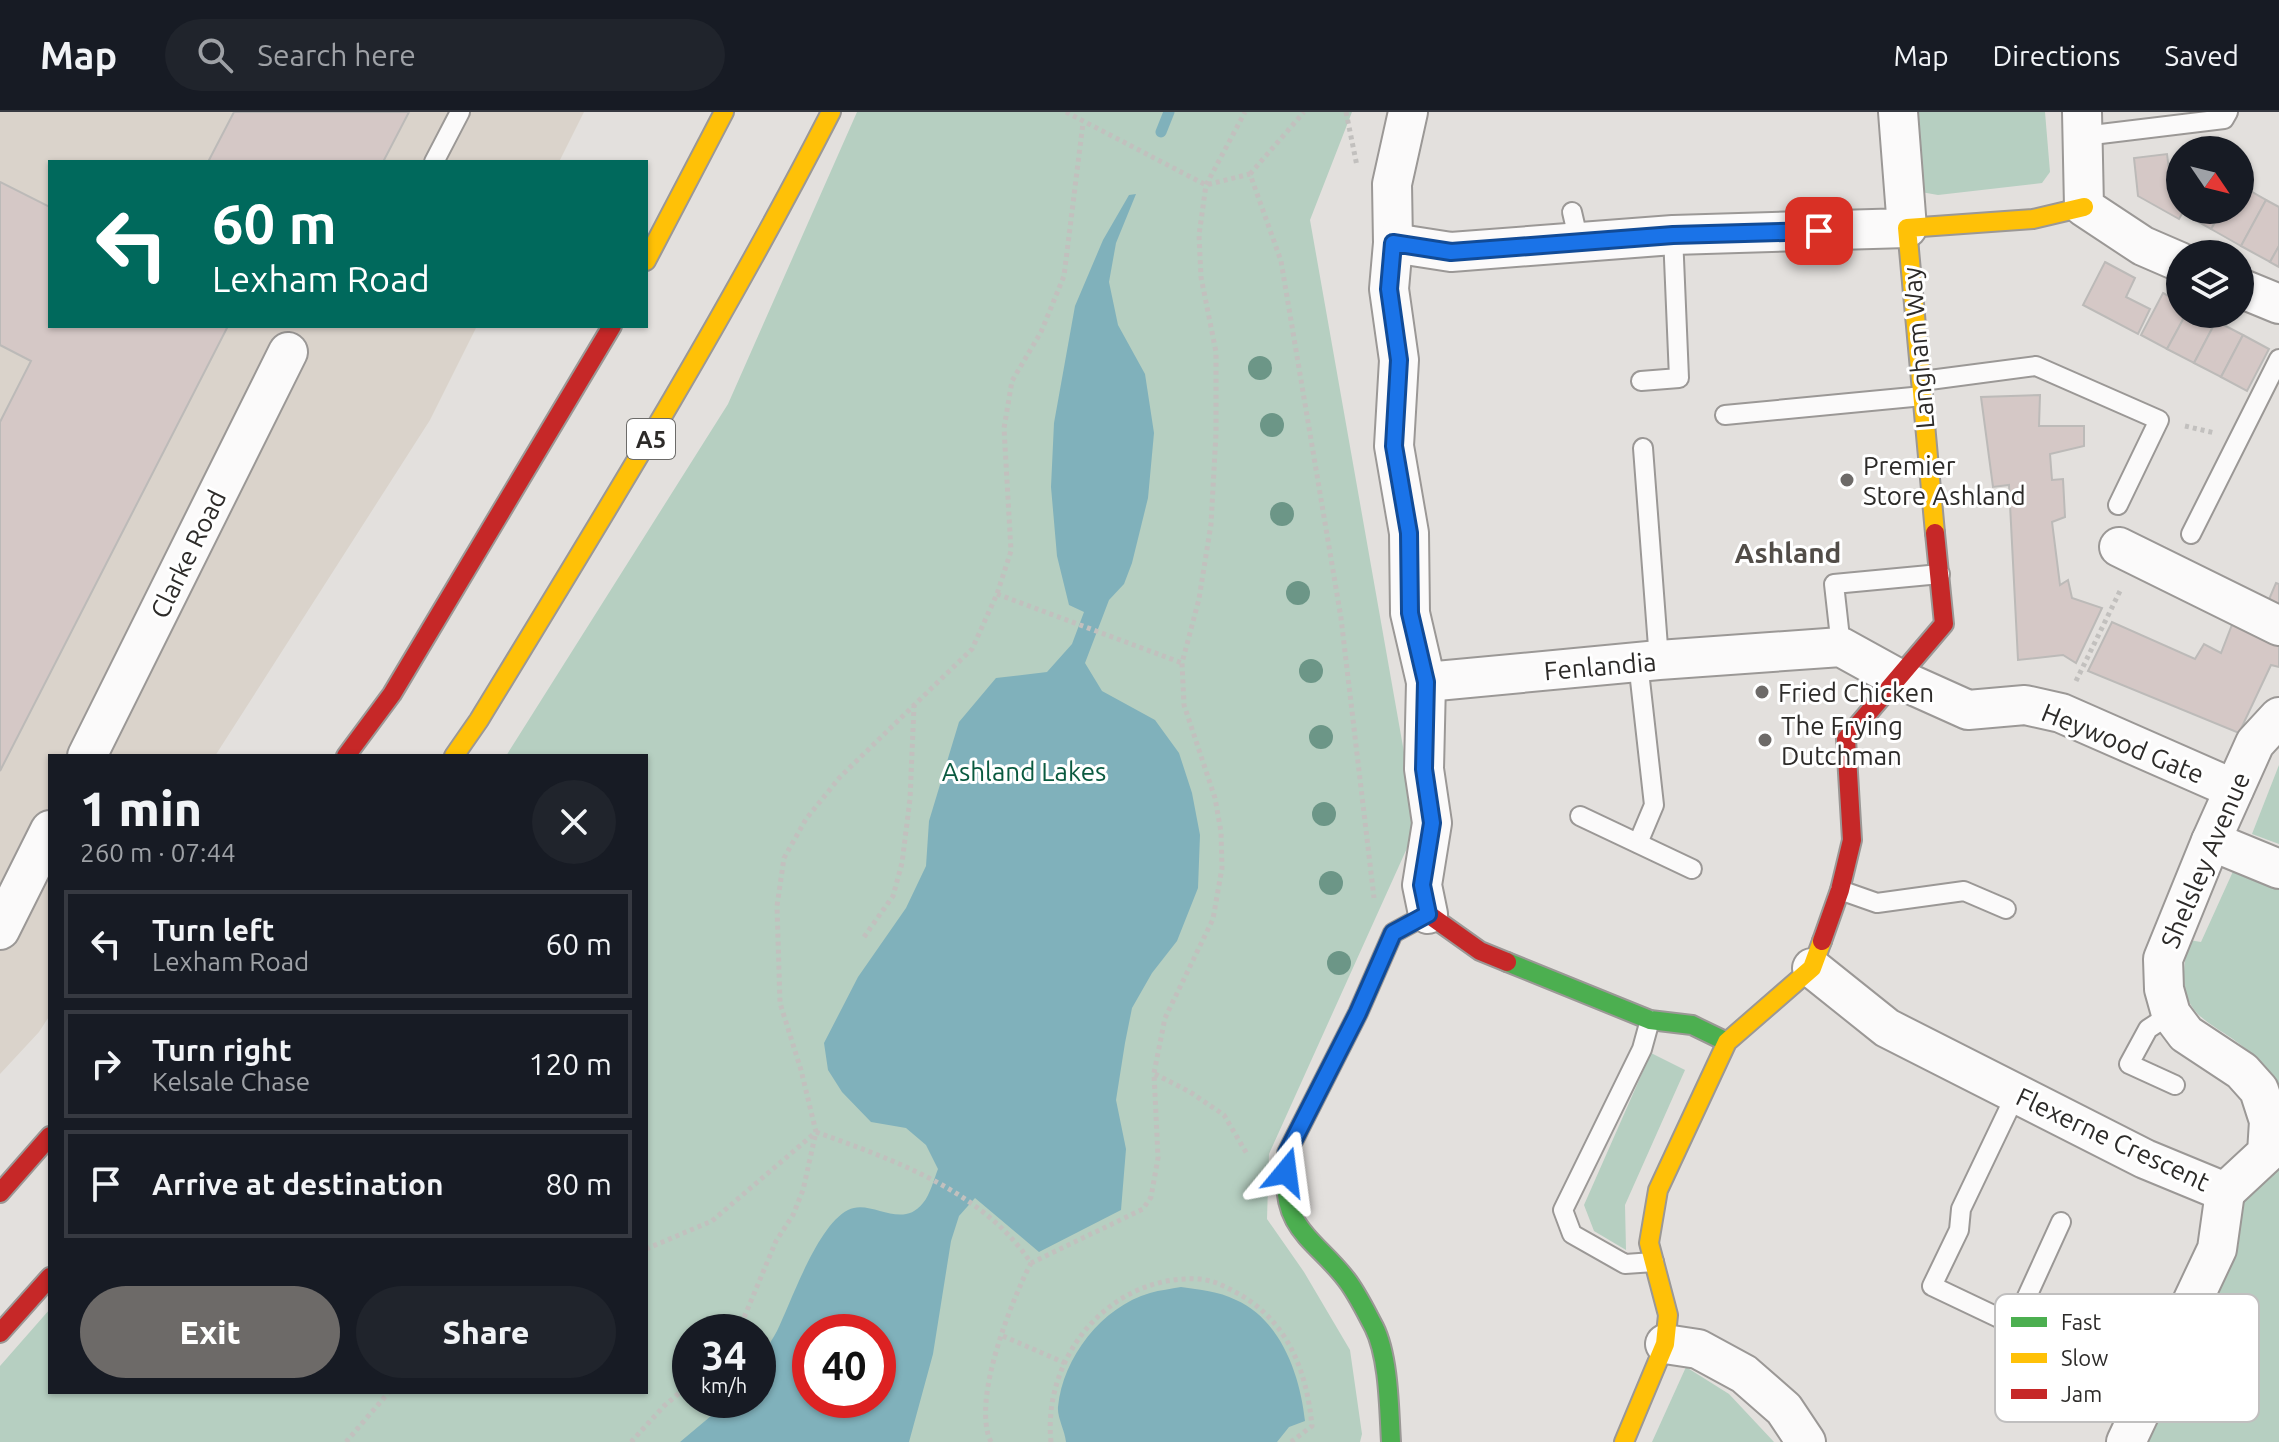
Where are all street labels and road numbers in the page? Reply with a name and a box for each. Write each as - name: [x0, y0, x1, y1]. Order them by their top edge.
- street label: Langham Way: [1896, 266, 1940, 430]
- road number: A5: [627, 419, 675, 459]
- street label: Clarke Road: [145, 485, 231, 623]
- street label: Fenlandia: [1543, 647, 1657, 685]
- street label: Heywood Gate: [2038, 697, 2208, 789]
- street label: Shelsley Avenue: [2155, 768, 2255, 952]
- street label: Flexerne Crescent: [2012, 1082, 2214, 1196]

